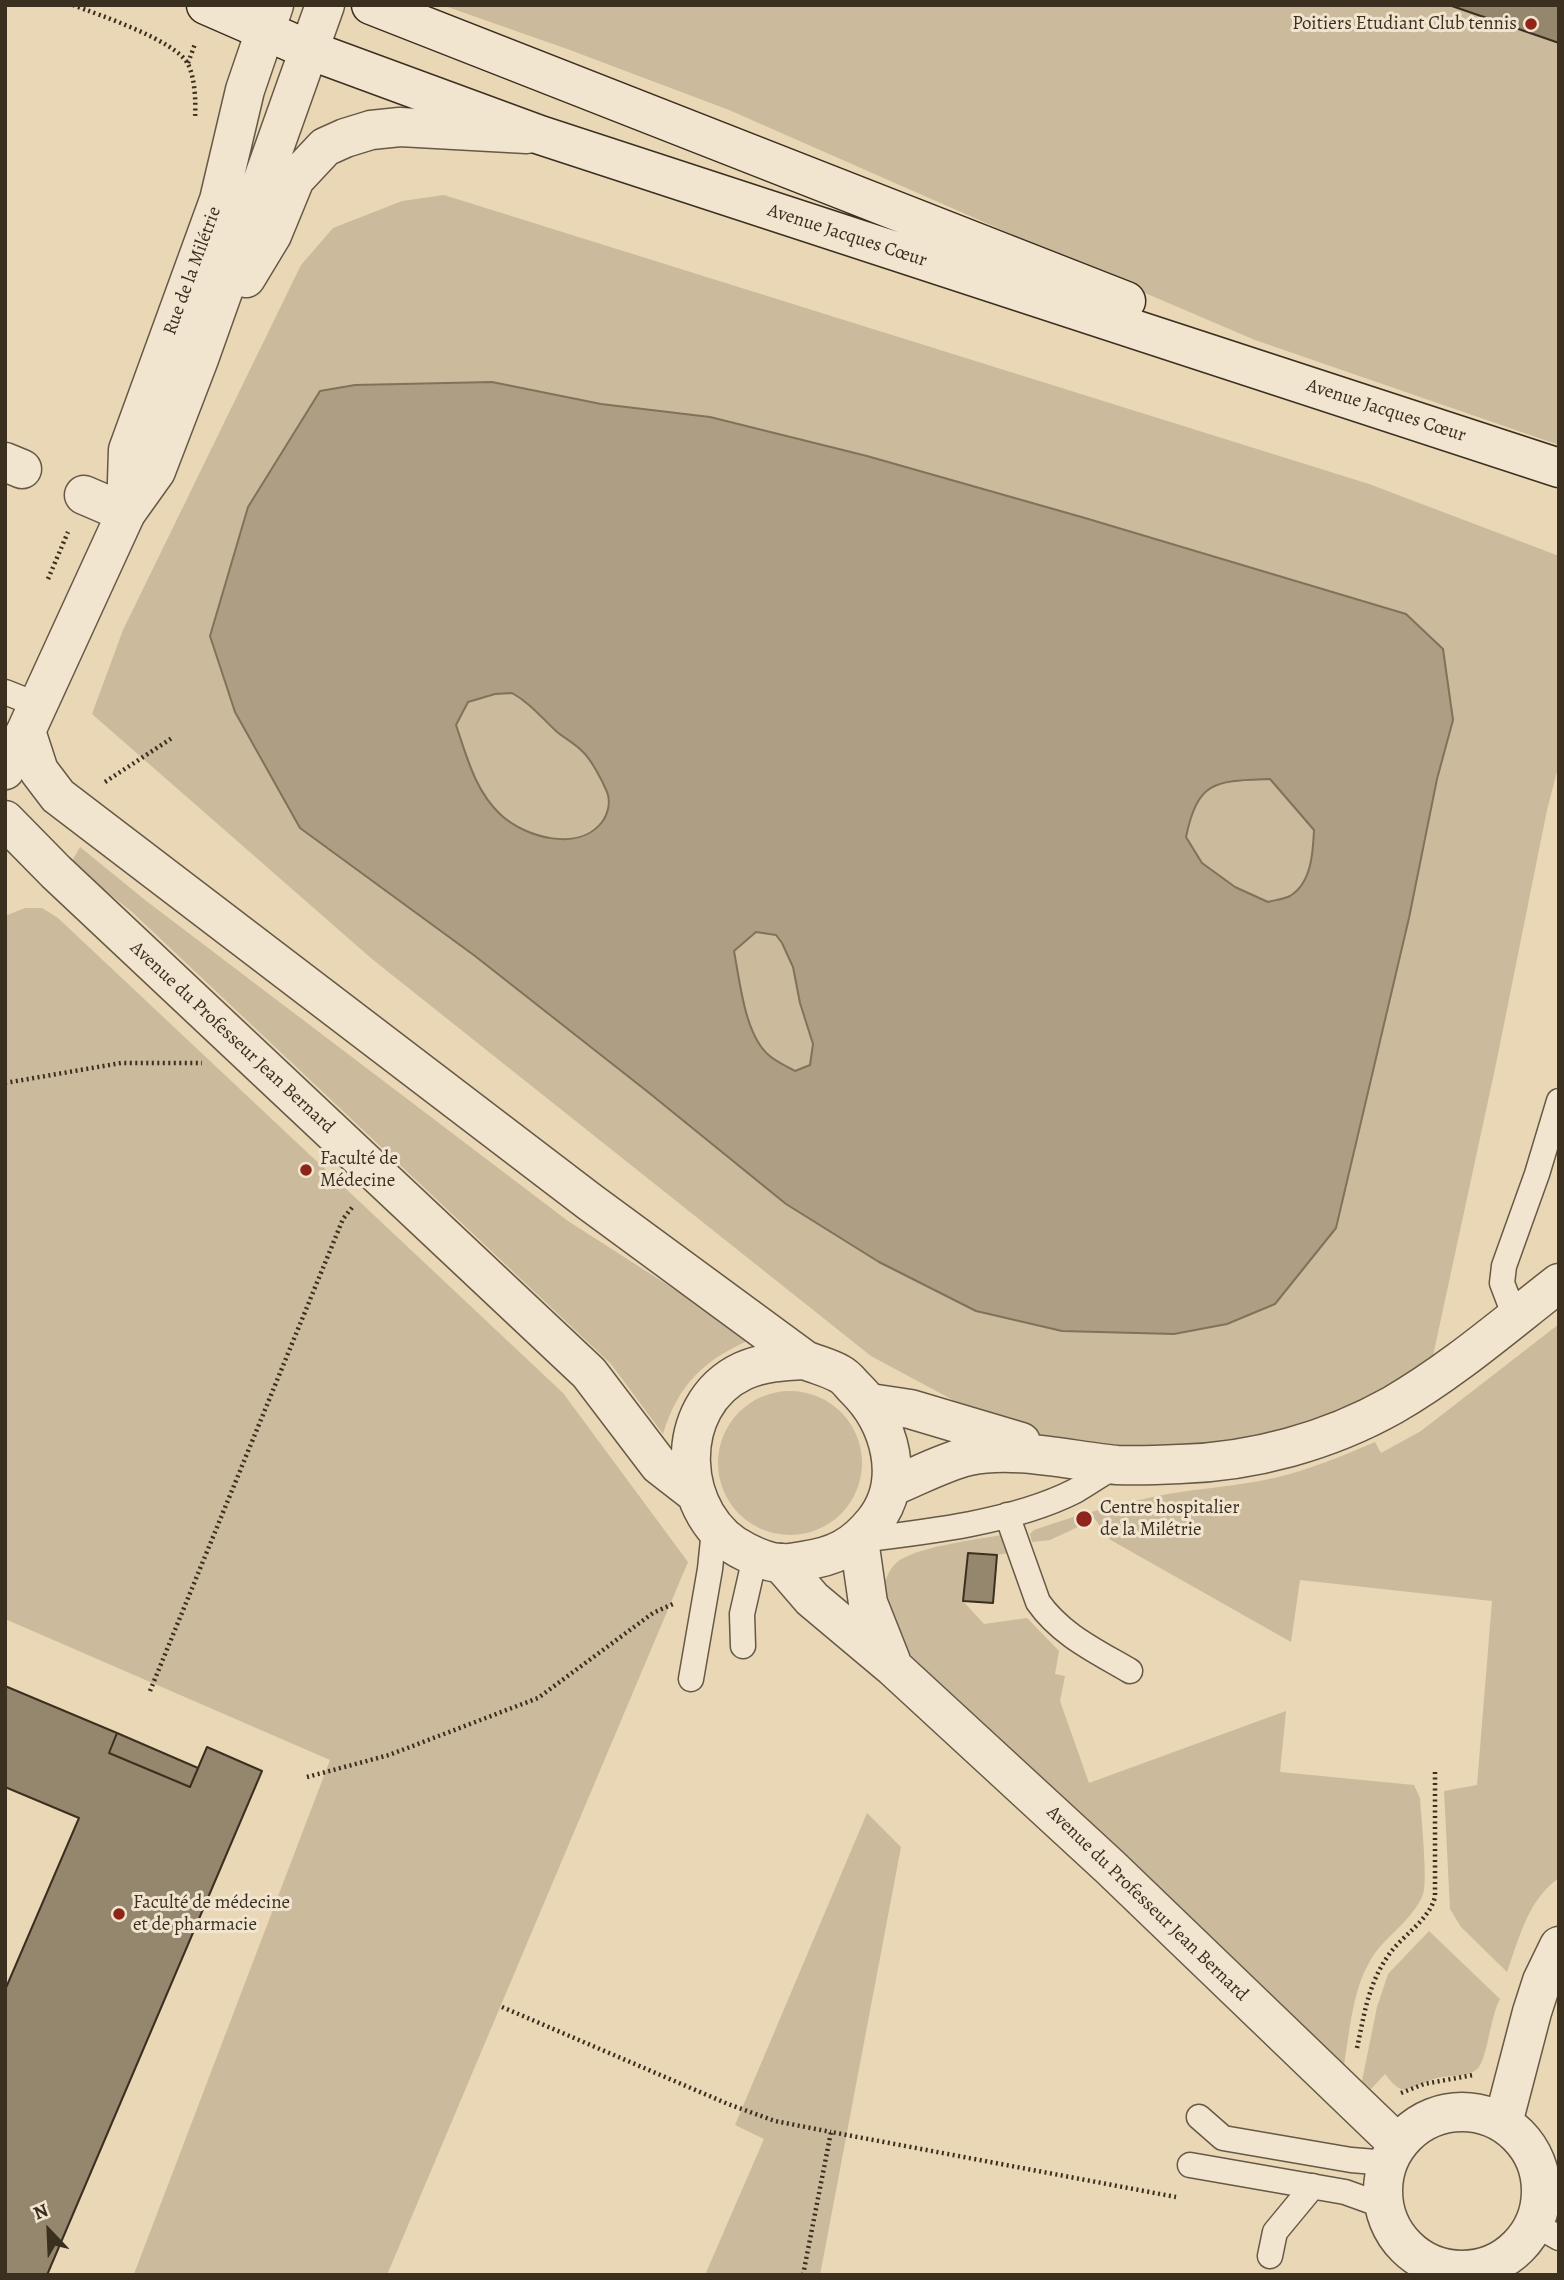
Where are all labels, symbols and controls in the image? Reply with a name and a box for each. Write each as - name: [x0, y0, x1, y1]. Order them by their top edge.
- place label: Poitiers Etudiant Club tennis: [1292, 13, 1517, 35]
- marker: Poitiers Etudiant Club tennis: [1523, 16, 1539, 32]
- street label: Avenue Jacques Cœur: [764, 199, 930, 273]
- street label: Rue de la Milétrie: [159, 204, 227, 338]
- street label: Avenue Jacques Cœur: [1303, 374, 1469, 448]
- street label: Avenue du Professeur Jean Bernard: [125, 937, 339, 1139]
- place label: Faculté de Médecine: [320, 1148, 398, 1192]
- marker: Faculté de Médecine: [298, 1162, 314, 1178]
- place label: Centre hospitalier de la Milétrie: [1100, 1497, 1240, 1541]
- marker: Centre hospitalier de la Milétrie: [1074, 1509, 1094, 1529]
- street label: Avenue du Professeur Jean Bernard: [1041, 1802, 1253, 2006]
- place label: Faculté de médecine et de pharmacie: [133, 1892, 290, 1936]
- marker: Faculté de médecine et de pharmacie: [111, 1906, 127, 1922]
- north arrow: [14, 2196, 84, 2266]
- text: N: [29, 2197, 52, 2226]

